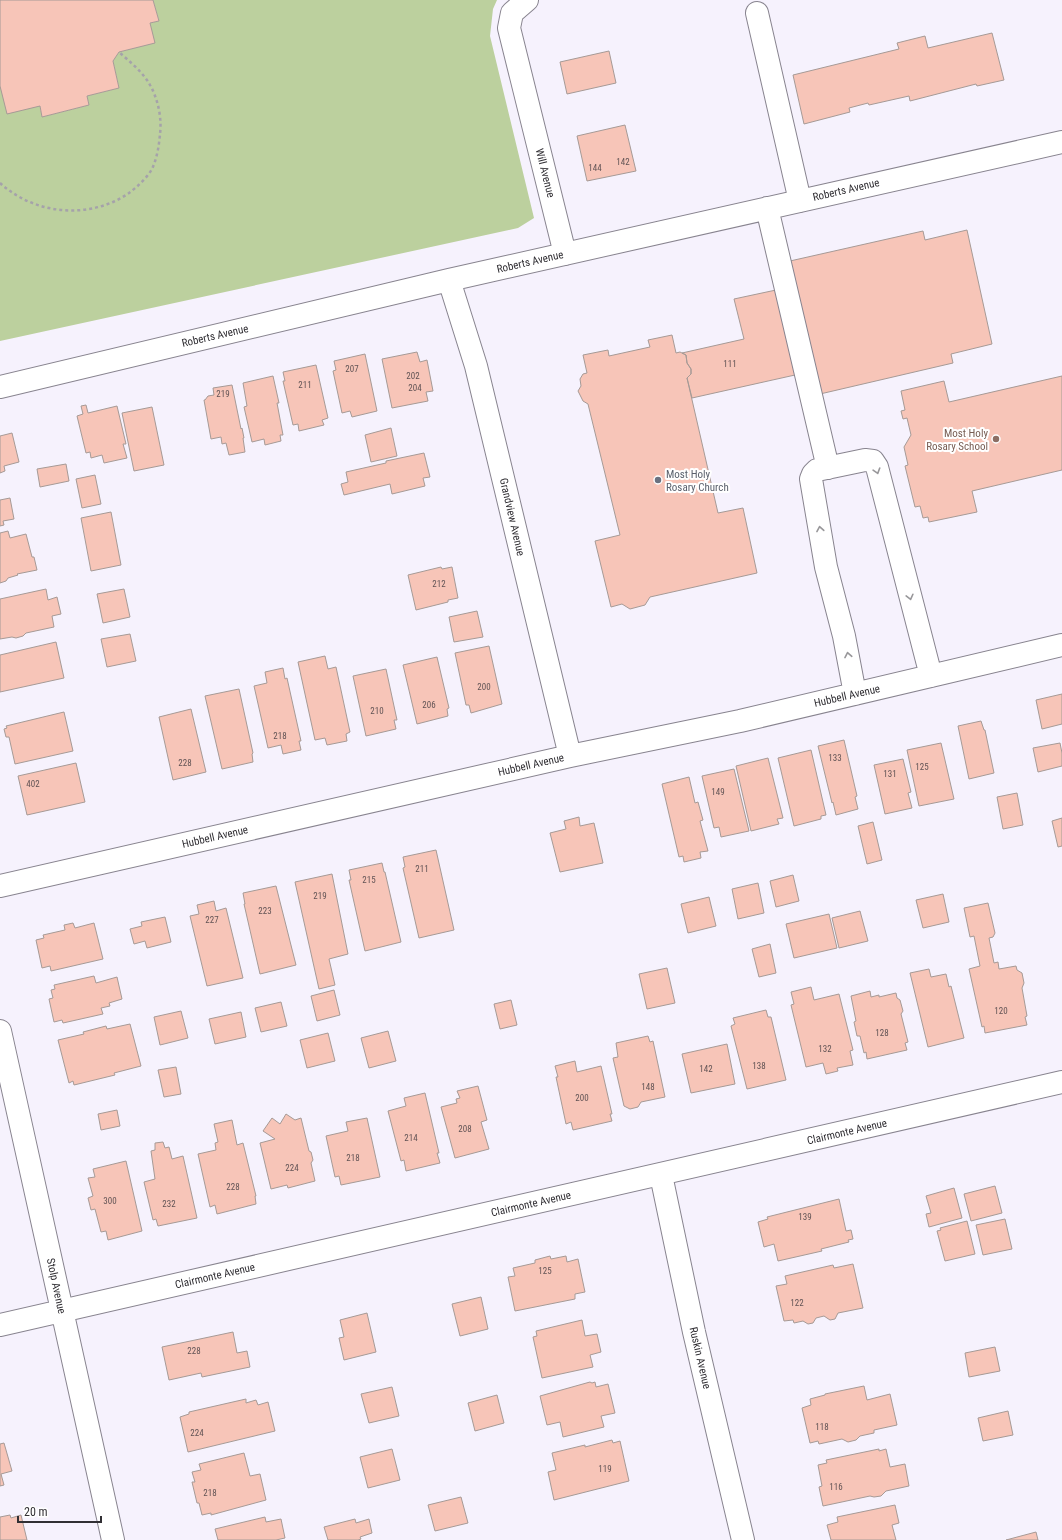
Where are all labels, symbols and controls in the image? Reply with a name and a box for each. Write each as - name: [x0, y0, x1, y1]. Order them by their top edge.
- street label: Will Avenue: [533, 147, 557, 199]
- house number: 142: [616, 157, 630, 167]
- house number: 144: [588, 163, 602, 173]
- street label: Roberts Avenue: [811, 176, 881, 204]
- street label: Roberts Avenue: [495, 248, 565, 276]
- street label: Roberts Avenue: [180, 322, 250, 350]
- house number: 111: [723, 359, 737, 369]
- house number: 207: [345, 364, 359, 374]
- house number: 202: [406, 371, 420, 381]
- house number: 211: [298, 380, 312, 390]
- house number: 204: [408, 383, 422, 393]
- house number: 219: [216, 389, 230, 399]
- place label: Most Holy Rosary School: [926, 427, 988, 453]
- marker: Most Holy Rosary School: [991, 434, 1001, 444]
- one-way arrow: [872, 467, 881, 474]
- place label: Most Holy Rosary Church: [666, 468, 729, 494]
- marker: Most Holy Rosary Church: [653, 475, 663, 485]
- street label: Grandview Avenue: [497, 477, 527, 557]
- one-way arrow: [816, 526, 824, 532]
- house number: 212: [432, 579, 446, 589]
- one-way arrow: [905, 593, 914, 600]
- one-way arrow: [844, 652, 853, 659]
- house number: 200: [477, 682, 491, 692]
- street label: Hubbell Avenue: [813, 682, 881, 710]
- house number: 206: [422, 700, 436, 710]
- house number: 210: [370, 706, 384, 716]
- house number: 218: [273, 731, 287, 741]
- street label: Hubbell Avenue: [497, 751, 565, 779]
- house number: 133: [828, 753, 842, 763]
- house number: 228: [178, 758, 192, 768]
- house number: 125: [915, 762, 929, 772]
- house number: 131: [883, 769, 897, 779]
- house number: 402: [26, 779, 40, 789]
- house number: 149: [711, 787, 725, 797]
- street label: Hubbell Avenue: [181, 823, 249, 851]
- house number: 211: [415, 864, 429, 874]
- house number: 215: [362, 875, 376, 885]
- house number: 219: [313, 891, 327, 901]
- house number: 223: [258, 906, 272, 916]
- house number: 227: [205, 915, 219, 925]
- house number: 120: [994, 1006, 1008, 1016]
- house number: 128: [875, 1028, 889, 1038]
- house number: 132: [818, 1044, 832, 1054]
- house number: 138: [752, 1061, 766, 1071]
- house number: 142: [699, 1064, 713, 1074]
- house number: 148: [641, 1082, 655, 1092]
- house number: 200: [575, 1093, 589, 1103]
- street label: Clairmonte Avenue: [806, 1116, 888, 1148]
- house number: 208: [458, 1124, 472, 1134]
- house number: 214: [404, 1133, 418, 1143]
- house number: 218: [346, 1153, 360, 1163]
- house number: 224: [285, 1163, 299, 1173]
- house number: 228: [226, 1182, 240, 1192]
- street label: Clairmonte Avenue: [490, 1188, 572, 1220]
- house number: 300: [103, 1196, 117, 1206]
- house number: 232: [162, 1199, 176, 1209]
- house number: 139: [798, 1212, 812, 1222]
- street label: Stolp Avenue: [44, 1257, 68, 1315]
- street label: Clairmonte Avenue: [174, 1260, 256, 1292]
- house number: 125: [538, 1266, 552, 1276]
- house number: 122: [790, 1298, 804, 1308]
- street label: Ruskin Avenue: [687, 1326, 713, 1390]
- house number: 228: [187, 1346, 201, 1356]
- house number: 118: [815, 1422, 829, 1432]
- house number: 224: [190, 1428, 204, 1438]
- house number: 119: [598, 1464, 612, 1474]
- house number: 116: [829, 1482, 843, 1492]
- house number: 218: [203, 1488, 217, 1498]
- scale bar: [18, 1498, 101, 1524]
- text: 20 m: [24, 1505, 48, 1519]

